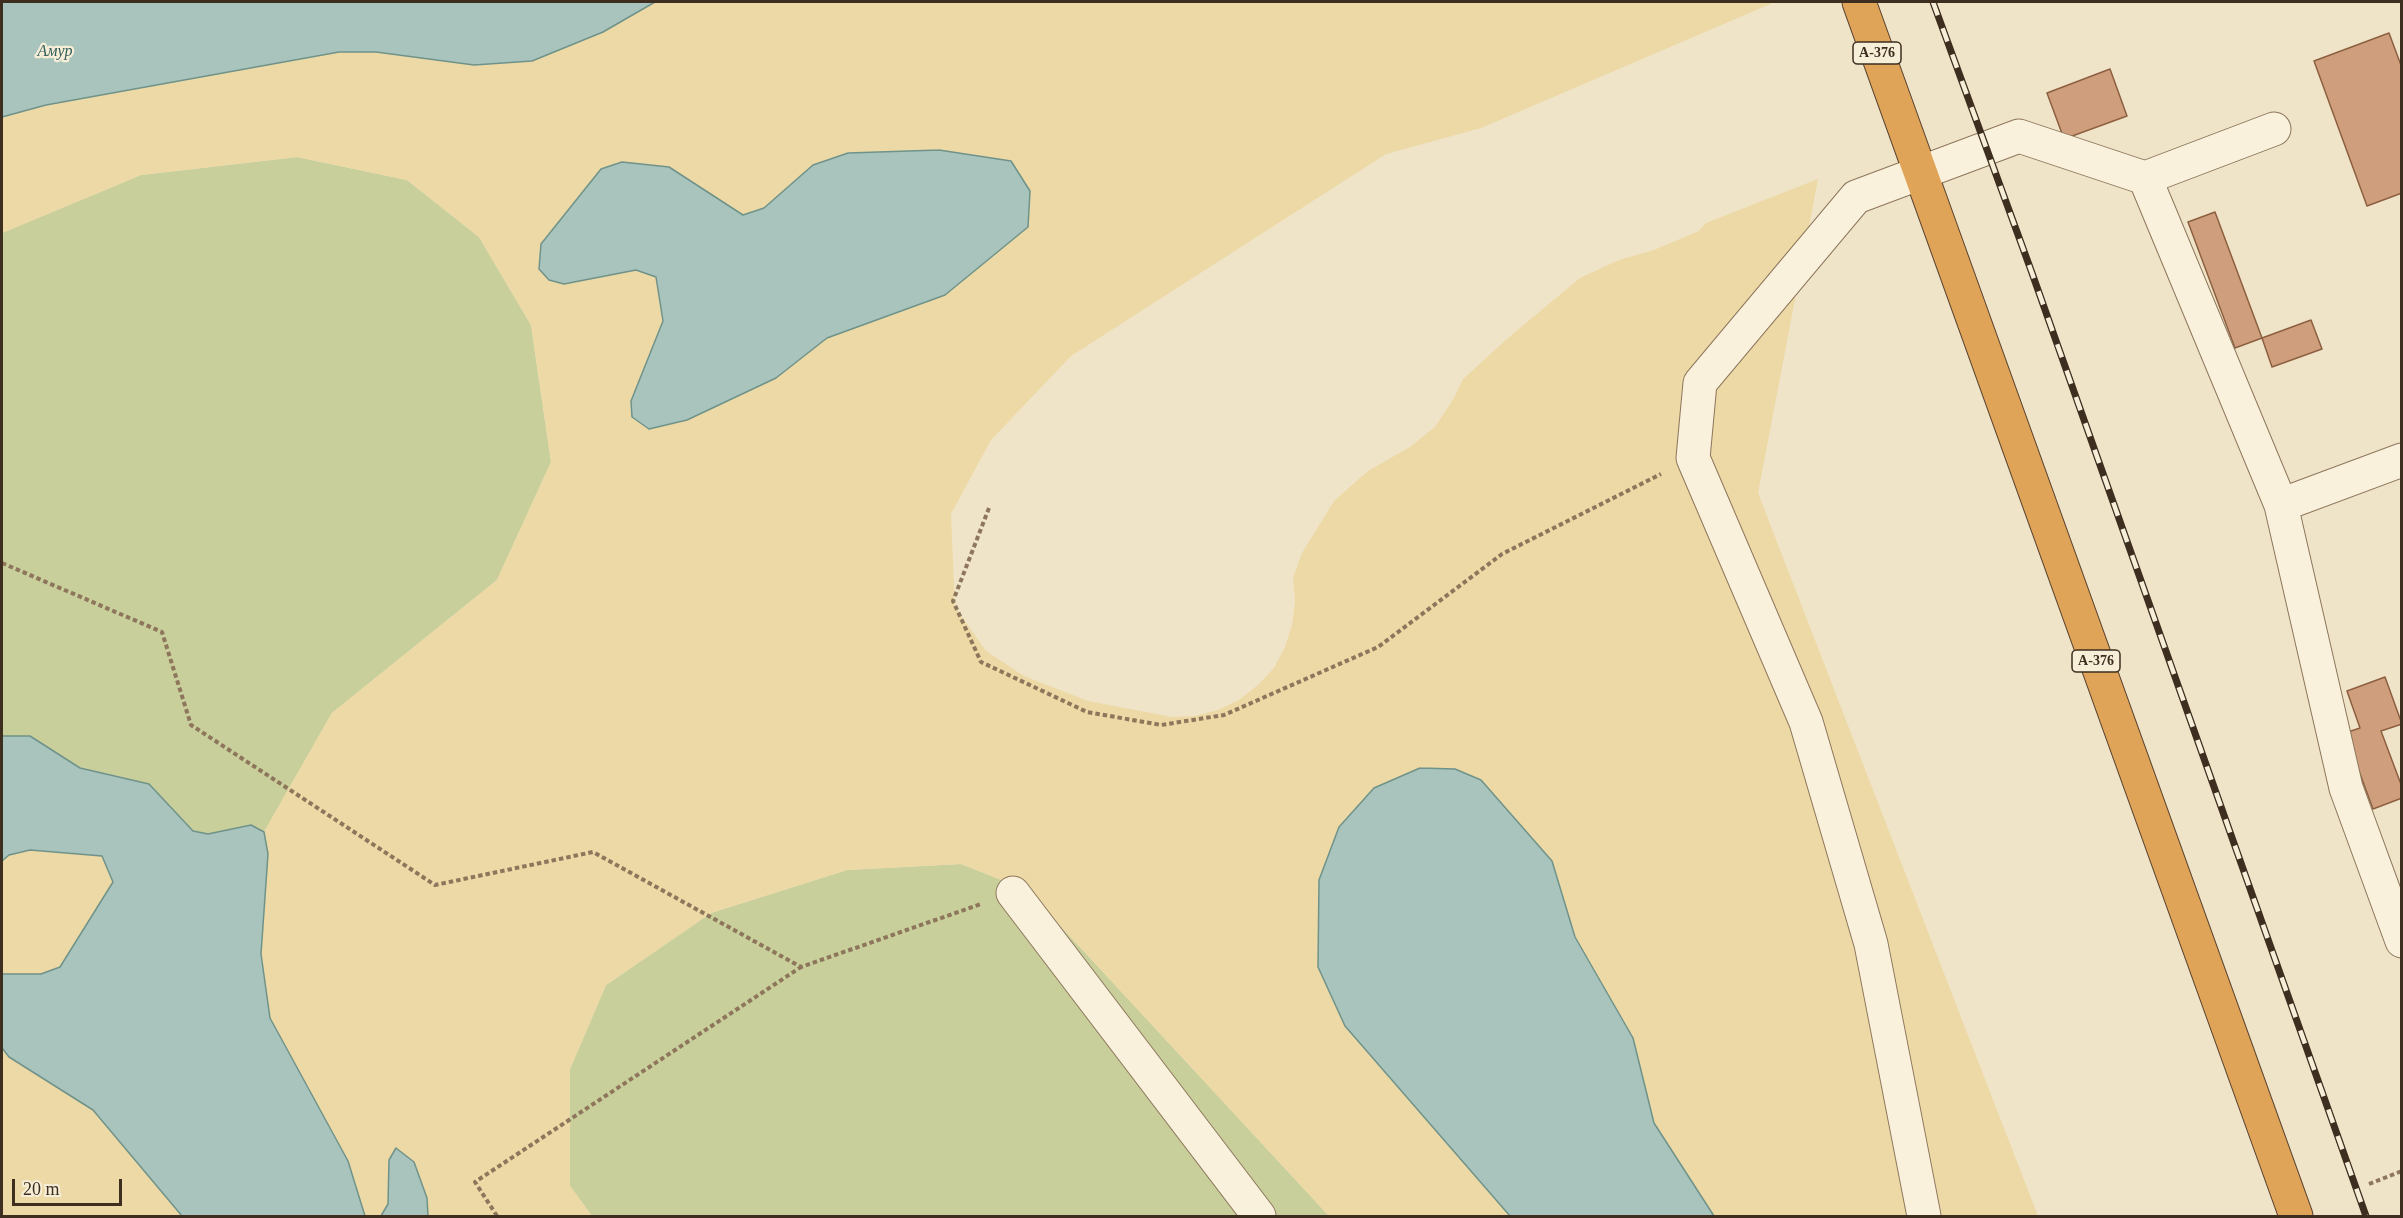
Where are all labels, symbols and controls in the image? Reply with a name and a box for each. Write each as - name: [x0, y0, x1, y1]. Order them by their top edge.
- water label: Амур: [38, 42, 72, 62]
- road number: А-376: [1853, 42, 1901, 64]
- road number: А-376: [2072, 650, 2120, 672]
- scale bar: [15, 1167, 124, 1205]
- text: 20 m: [23, 1179, 60, 1199]

